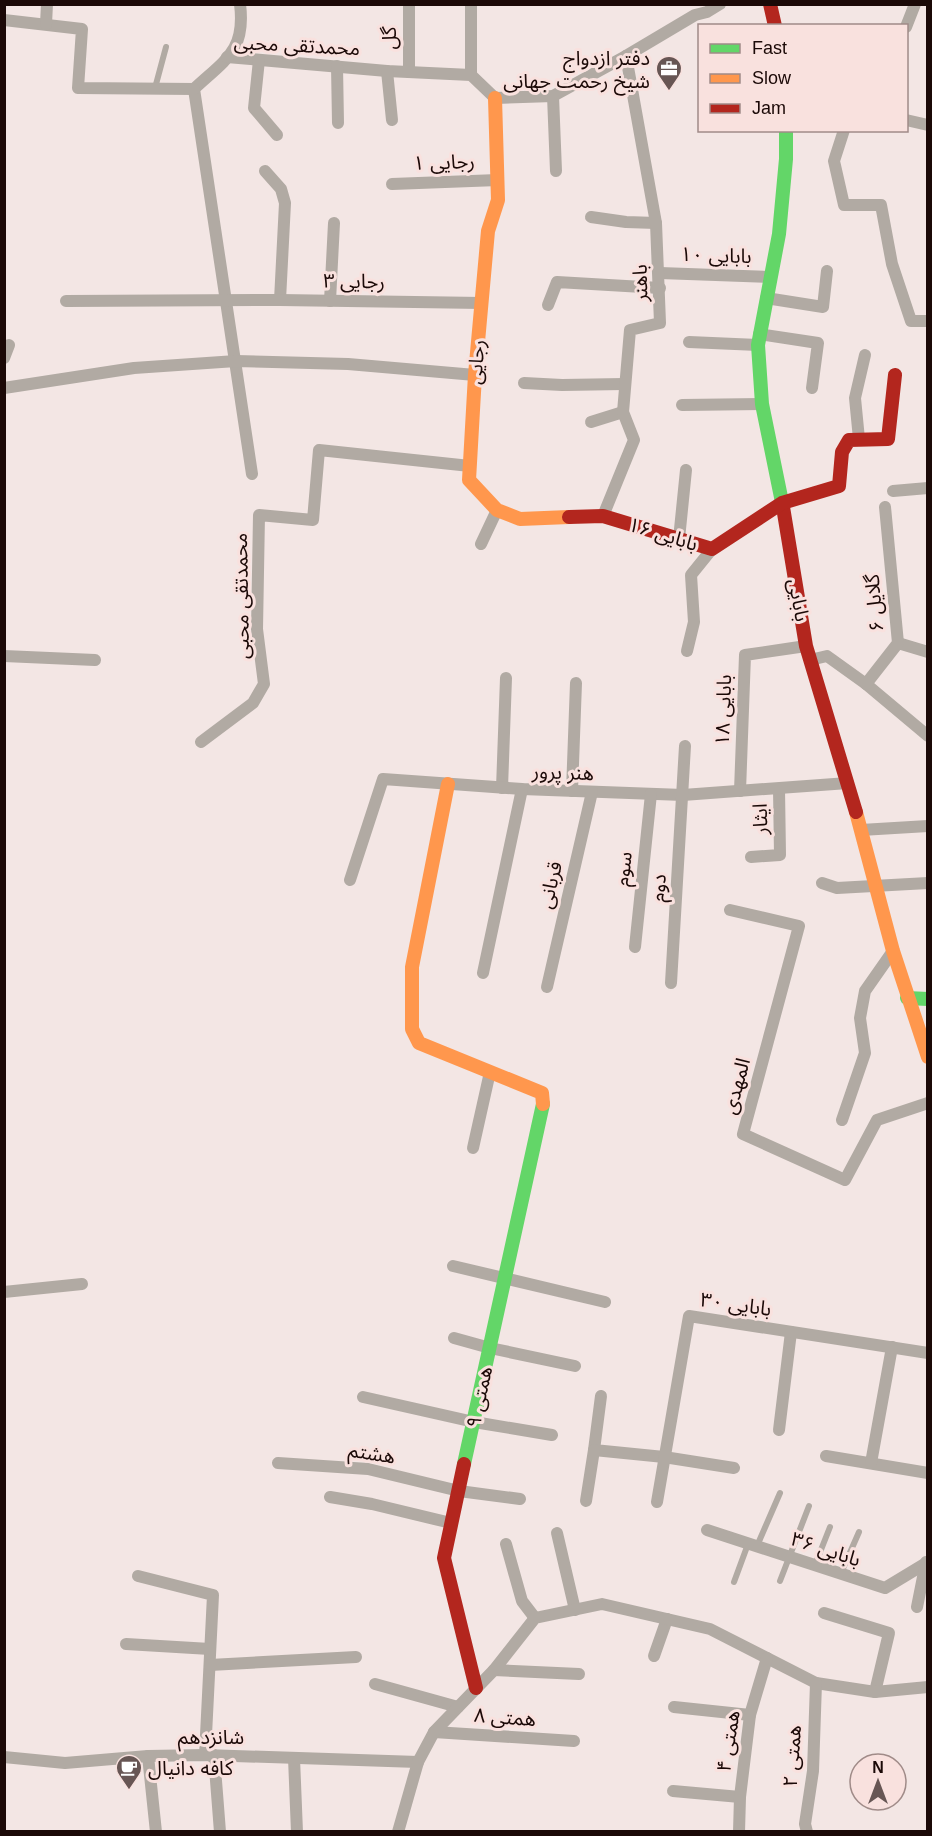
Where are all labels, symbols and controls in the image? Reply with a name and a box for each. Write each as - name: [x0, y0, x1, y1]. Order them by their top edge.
- legend: [698, 24, 908, 132]
- street label: گل: [378, 26, 401, 49]
- street label: محمدتقی محبی: [233, 31, 361, 60]
- text: Fast: [752, 38, 787, 58]
- place label: دفتر ازدواج شیخ رحمت جهانی: [503, 47, 650, 96]
- office icon: دفتر ازدواج شیخ رحمت جهانی: [654, 54, 684, 92]
- text: Slow: [752, 68, 792, 88]
- text: Jam: [752, 98, 786, 118]
- street label: رجایی ۱: [413, 150, 475, 175]
- street label: بابایی ۱۰: [680, 243, 752, 268]
- street label: باهنر: [629, 264, 652, 303]
- street label: رجایی ۳: [323, 269, 385, 294]
- street label: رجایی: [463, 339, 490, 385]
- street label: بابایی ۱۶: [625, 513, 700, 556]
- street label: محمدتقی محبی: [229, 533, 254, 659]
- street label: گلایل ۶: [860, 572, 888, 633]
- street label: بابایی: [783, 577, 814, 623]
- street label: بابایی ۱۸: [711, 674, 736, 746]
- street label: هنر پرور: [531, 760, 594, 786]
- street label: ایثار: [749, 803, 772, 836]
- street label: سوم: [610, 851, 640, 888]
- street label: قربانی: [534, 859, 567, 911]
- street label: دوم: [646, 873, 674, 903]
- street label: المهدی: [718, 1055, 755, 1117]
- street label: بابایی ۳۰: [699, 1288, 773, 1321]
- street label: همتی ۹: [462, 1364, 497, 1430]
- street label: هشتم: [346, 1438, 397, 1472]
- street label: بابایی ۳۶: [788, 1527, 863, 1571]
- street label: همتی ۸: [473, 1704, 537, 1731]
- street label: همتی ۴: [712, 1709, 745, 1774]
- street label: همتی ۲: [779, 1724, 806, 1788]
- street label: شانزدهم: [178, 1726, 244, 1752]
- north arrow: [848, 1752, 908, 1812]
- cafe icon: کافه دانیال: [114, 1753, 144, 1791]
- place label: کافه دانیال: [148, 1757, 234, 1780]
- text: N: [872, 1759, 884, 1776]

